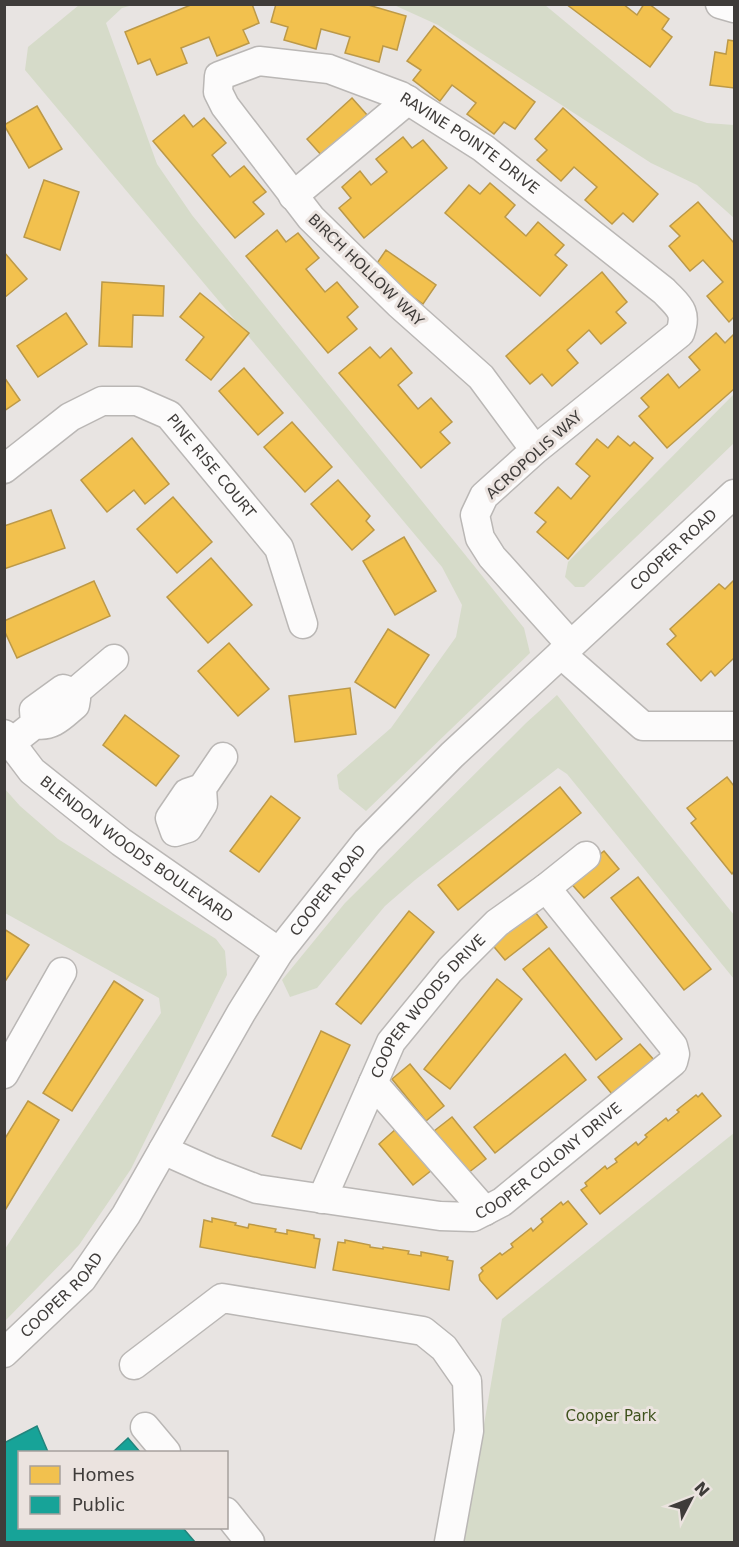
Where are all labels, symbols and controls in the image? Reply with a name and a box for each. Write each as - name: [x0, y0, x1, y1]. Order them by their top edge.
- street label: RAVINE POINTE DRIVE: [397, 89, 543, 198]
- street label: BIRCH HOLLOW WAY: [304, 210, 428, 330]
- street label: ACROPOLIS WAY: [482, 407, 586, 503]
- street label: PINE RISE COURT: [163, 410, 260, 522]
- street label: COOPER ROAD: [627, 505, 721, 594]
- street label: BLENDON WOODS BOULEVARD: [36, 772, 236, 926]
- street label: COOPER ROAD: [286, 841, 370, 940]
- street label: COOPER WOODS DRIVE: [367, 931, 489, 1081]
- street label: COOPER COLONY DRIVE: [472, 1099, 625, 1223]
- street label: COOPER ROAD: [17, 1249, 107, 1342]
- park label: Cooper Park: [566, 1407, 657, 1425]
- legend: [18, 1451, 228, 1529]
- text: Homes: [72, 1464, 135, 1485]
- north arrow: [661, 1469, 721, 1529]
- text: N: [690, 1478, 713, 1501]
- text: Public: [72, 1494, 125, 1515]

